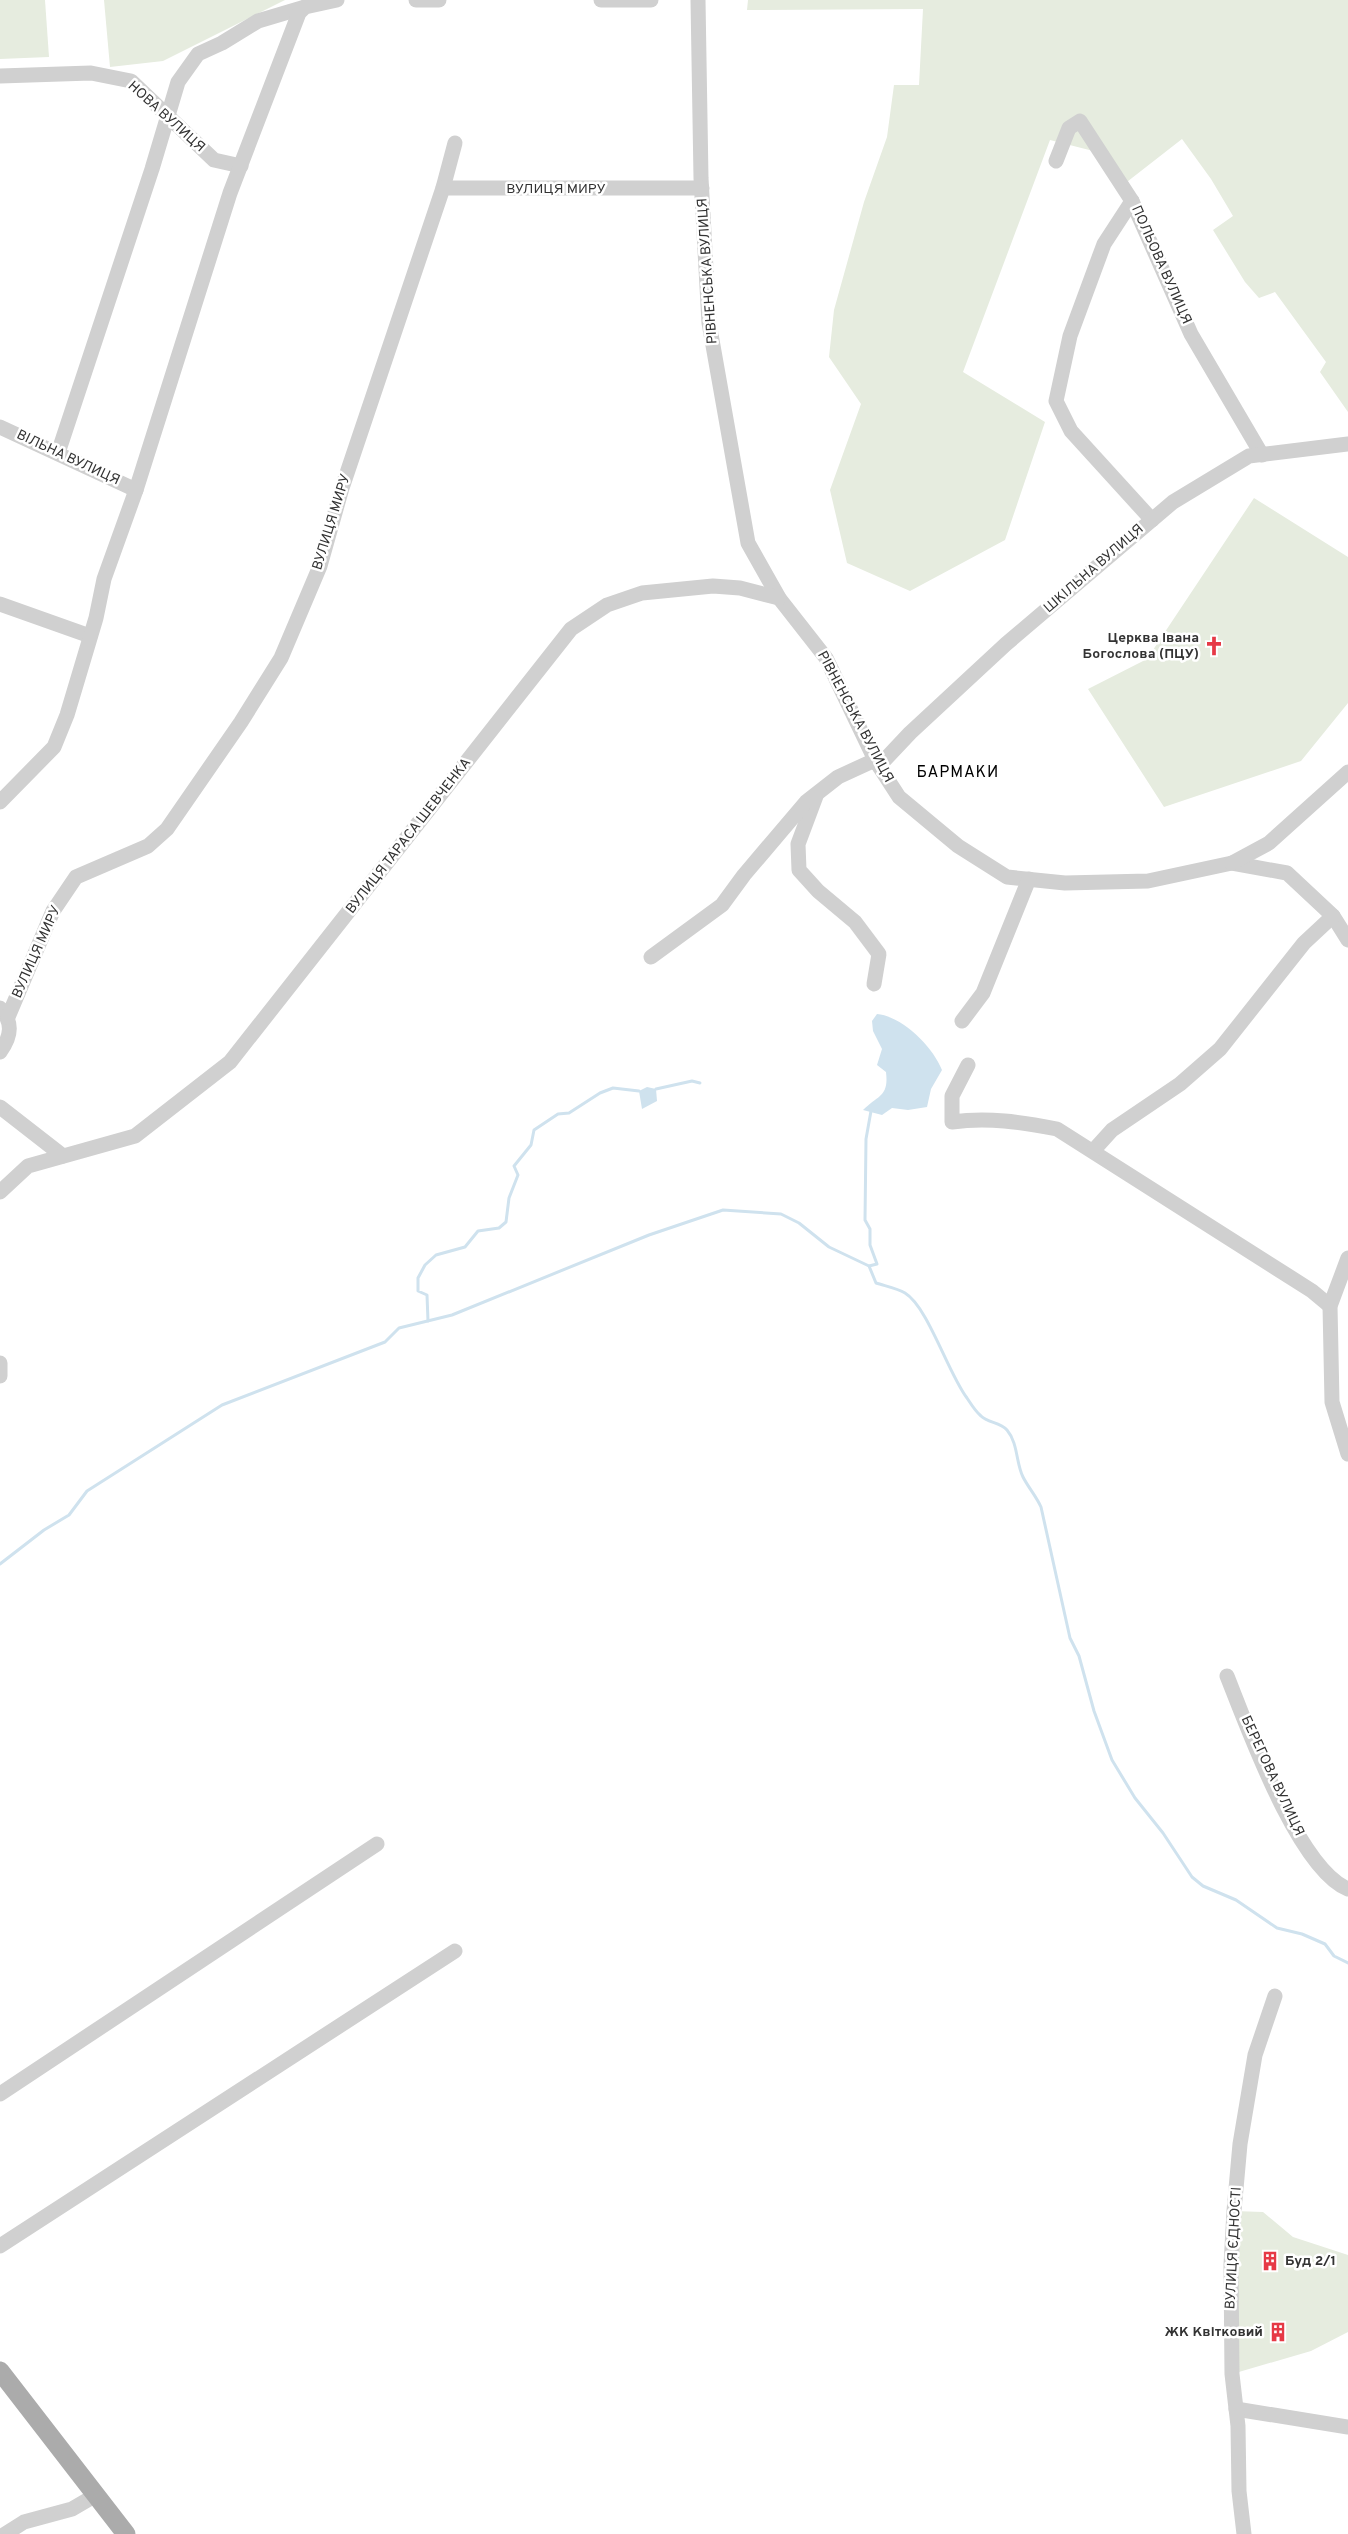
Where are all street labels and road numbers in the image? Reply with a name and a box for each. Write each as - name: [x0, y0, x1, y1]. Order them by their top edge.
- street label: НОВА ВУЛИЦЯ: [124, 78, 208, 156]
- street label: ВУЛИЦЯ МИРУ: [506, 181, 606, 198]
- street label: РІВНЕНСЬКА ВУЛИЦЯ: [694, 197, 722, 345]
- street label: ПОЛЬОВА ВУЛИЦЯ: [1127, 203, 1195, 327]
- street label: ВІЛЬНА ВУЛИЦЯ: [14, 427, 122, 489]
- street label: ВУЛИЦЯ МИРУ: [309, 472, 355, 572]
- street label: ШКІЛЬНА ВУЛИЦЯ: [1041, 521, 1147, 617]
- street label: РІВНЕНСЬКА ВУЛИЦЯ: [813, 648, 897, 786]
- street label: ВУЛИЦЯ ТАРАСА ШЕВЧЕНКА: [343, 755, 475, 917]
- street label: ВУЛИЦЯ МИРУ: [9, 903, 65, 1001]
- street label: БЕРЕГОВА ВУЛИЦЯ: [1237, 1713, 1307, 1839]
- street label: ВУЛИЦЯ ЄДНОСТІ: [1222, 2186, 1246, 2310]

